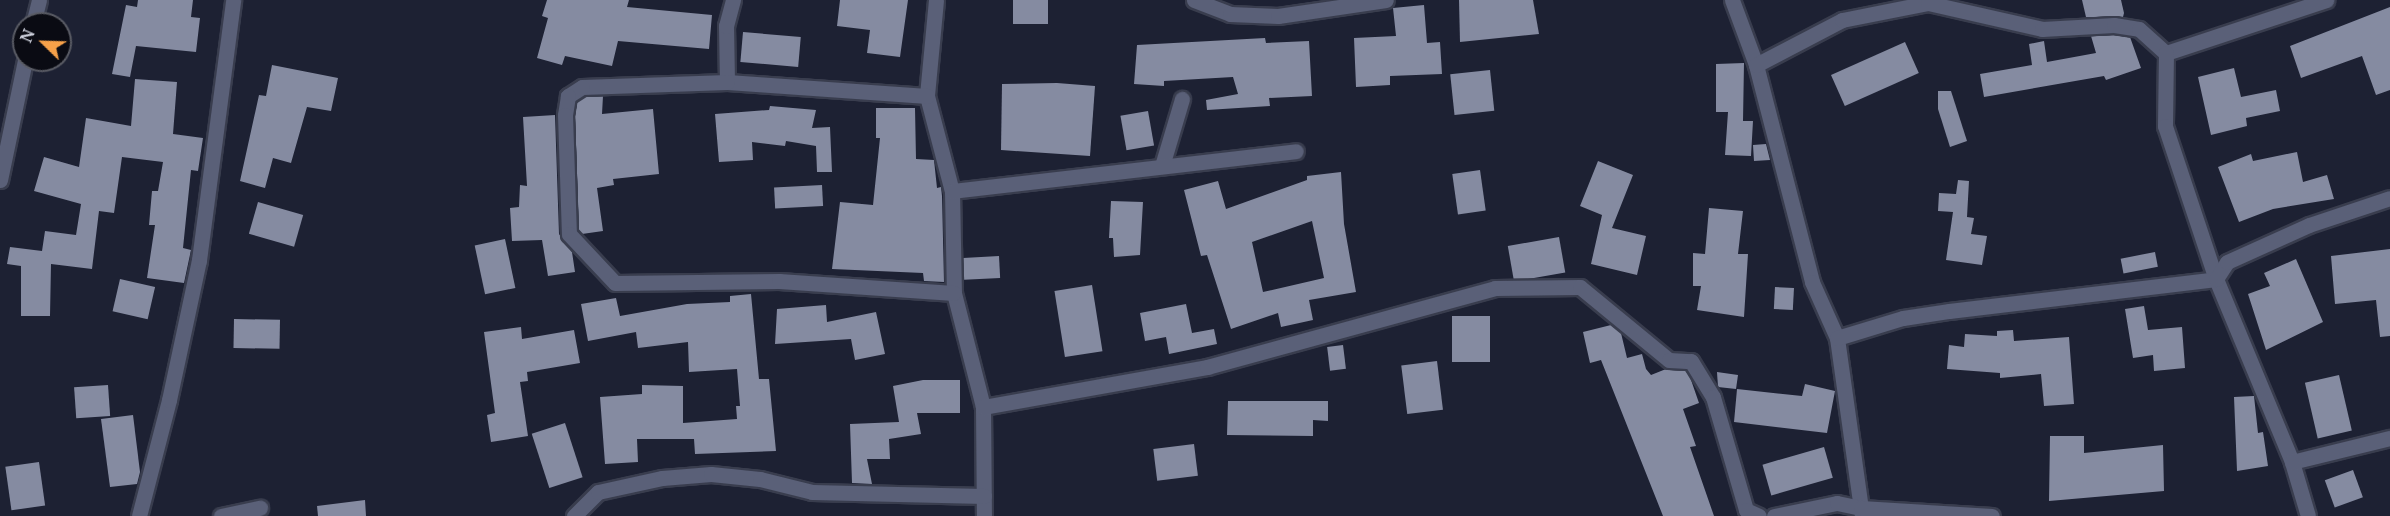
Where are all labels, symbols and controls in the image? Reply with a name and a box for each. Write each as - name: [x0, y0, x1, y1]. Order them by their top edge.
- north arrow: [12, 12, 72, 72]
- text: N: [15, 26, 40, 46]

